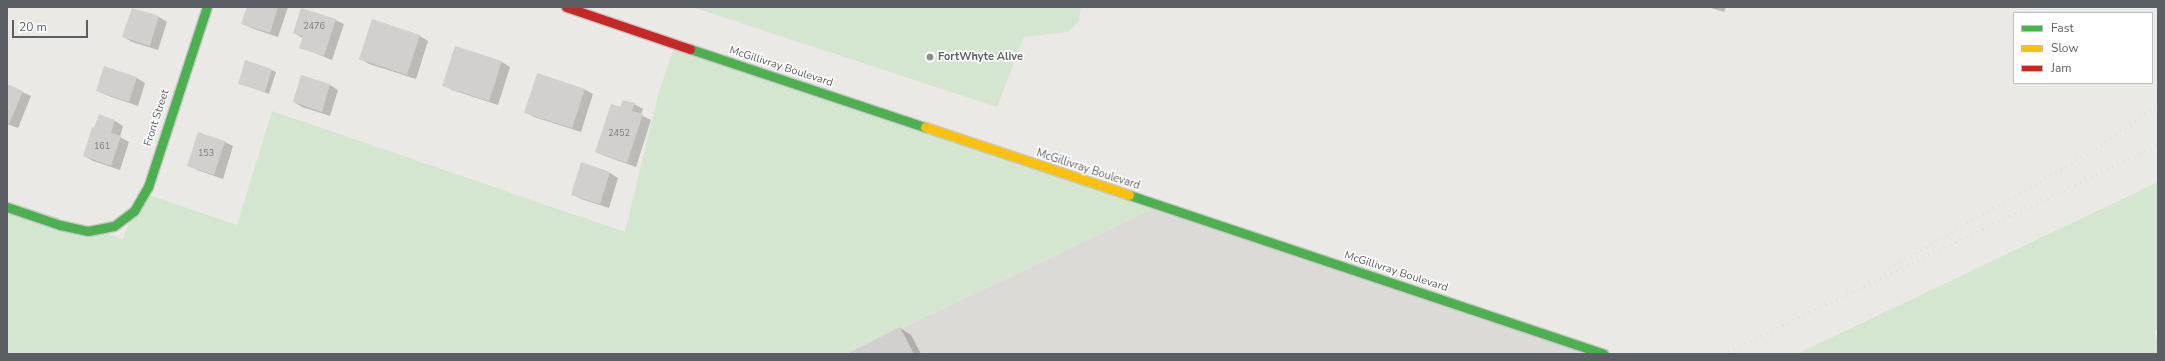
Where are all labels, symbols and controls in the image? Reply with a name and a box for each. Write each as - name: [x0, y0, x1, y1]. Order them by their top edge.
- scale bar: [14, 12, 90, 38]
- legend: [2013, 12, 2153, 84]
- text: 20 m: [19, 19, 47, 35]
- text: Fast: [2051, 20, 2074, 36]
- house number: 2476: [303, 21, 325, 31]
- text: Slow: [2051, 40, 2079, 56]
- street label: McGillivray Boulevard: [727, 44, 835, 90]
- place label: FortWhyte Alive: [938, 50, 1023, 64]
- marker: FortWhyte Alive: [925, 52, 935, 62]
- text: Jam: [2051, 60, 2072, 76]
- street label: Front Street: [142, 88, 172, 148]
- house number: 2452: [608, 128, 630, 138]
- house number: 161: [94, 141, 110, 151]
- street label: McGillivray Boulevard: [1034, 147, 1142, 193]
- house number: 153: [198, 148, 214, 158]
- street label: McGillivray Boulevard: [1342, 249, 1450, 295]

